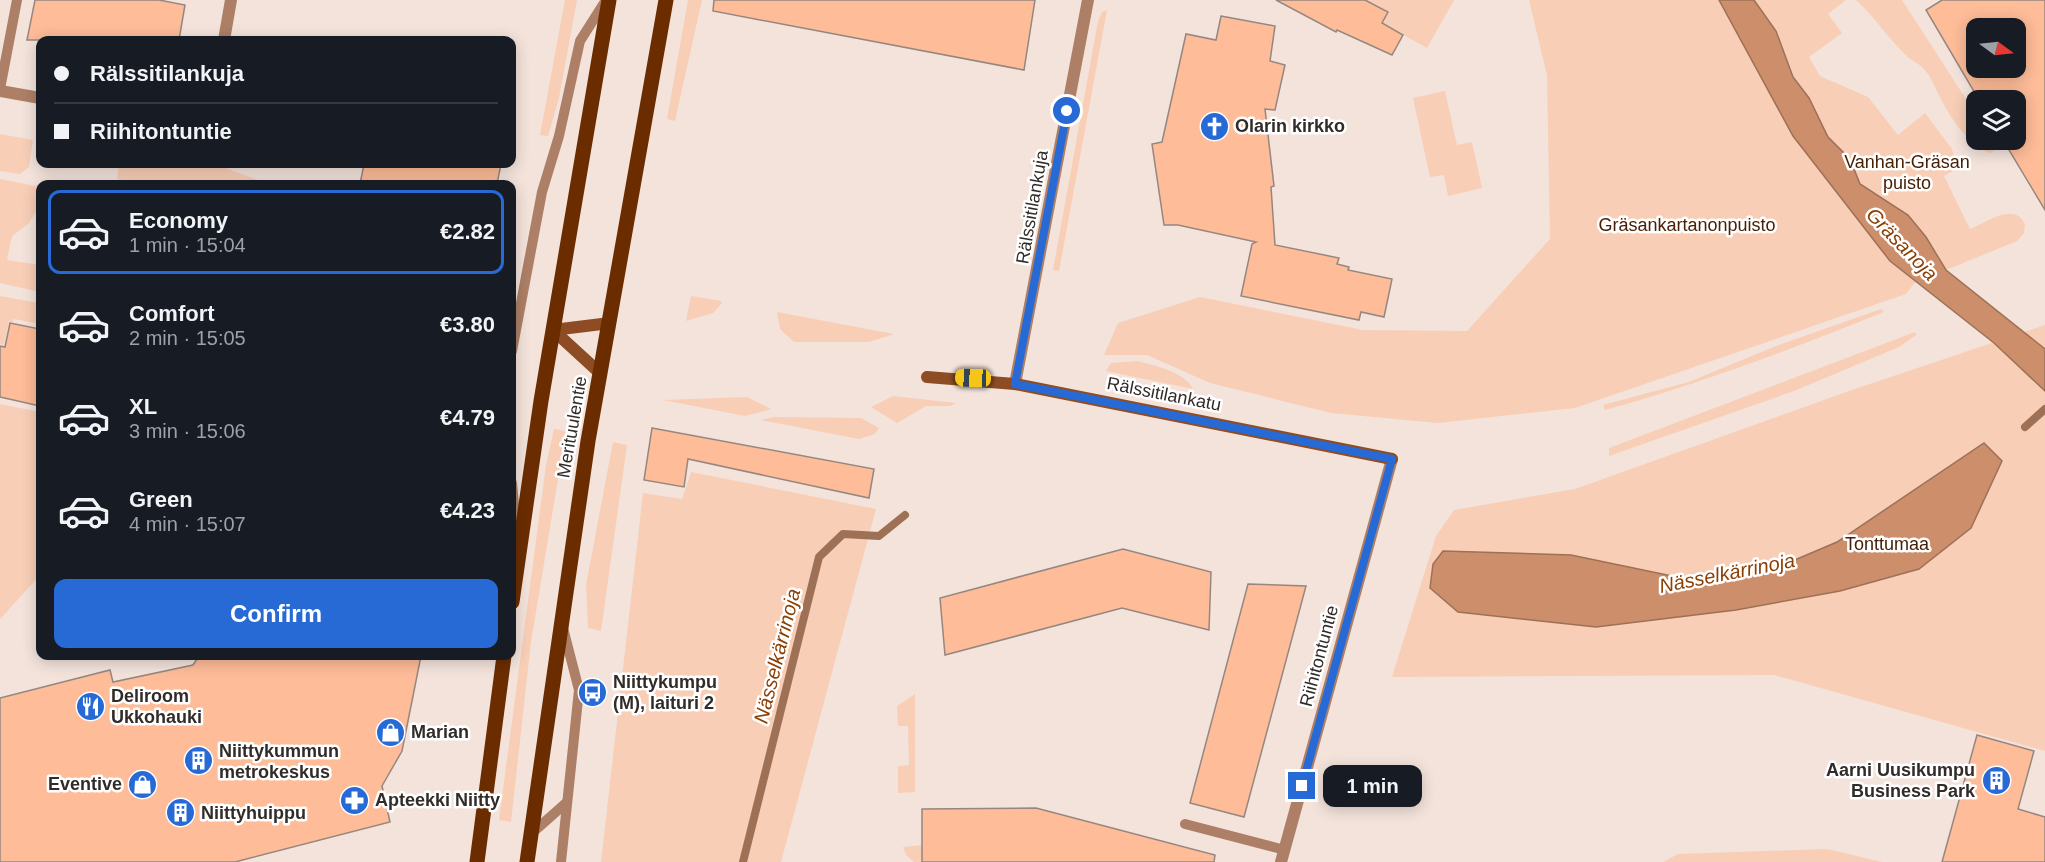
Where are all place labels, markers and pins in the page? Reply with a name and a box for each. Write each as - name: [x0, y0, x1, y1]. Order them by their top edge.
- church icon: Olarin kirkko: [1198, 110, 1230, 142]
- place label: Olarin kirkko: [1235, 116, 1345, 136]
- place label: Niittykumpu (M), laituri 2: [613, 672, 717, 713]
- bus stop icon: Niittykumpu (M), laituri 2: [576, 676, 608, 708]
- place label: Deliroom Ukkohauki: [111, 686, 202, 727]
- restaurant icon: Deliroom Ukkohauki: [74, 690, 106, 722]
- shop icon: Marian: [374, 716, 406, 748]
- place label: Marian: [411, 722, 469, 742]
- place label: Niittykummun metrokeskus: [219, 741, 339, 782]
- building icon: Niittykummun metrokeskus: [182, 745, 214, 777]
- place label: Aarni Uusikumpu Business Park: [1826, 760, 1976, 801]
- building icon: Aarni Uusikumpu Business Park: [1980, 764, 2012, 796]
- shop icon: Eventive: [127, 768, 159, 800]
- place label: Eventive: [48, 774, 122, 794]
- pharmacy icon: Apteekki Niitty: [338, 784, 370, 816]
- place label: Apteekki Niitty: [375, 790, 500, 810]
- building icon: Niittyhuippu: [164, 797, 196, 829]
- place label: Niittyhuippu: [201, 803, 306, 823]

